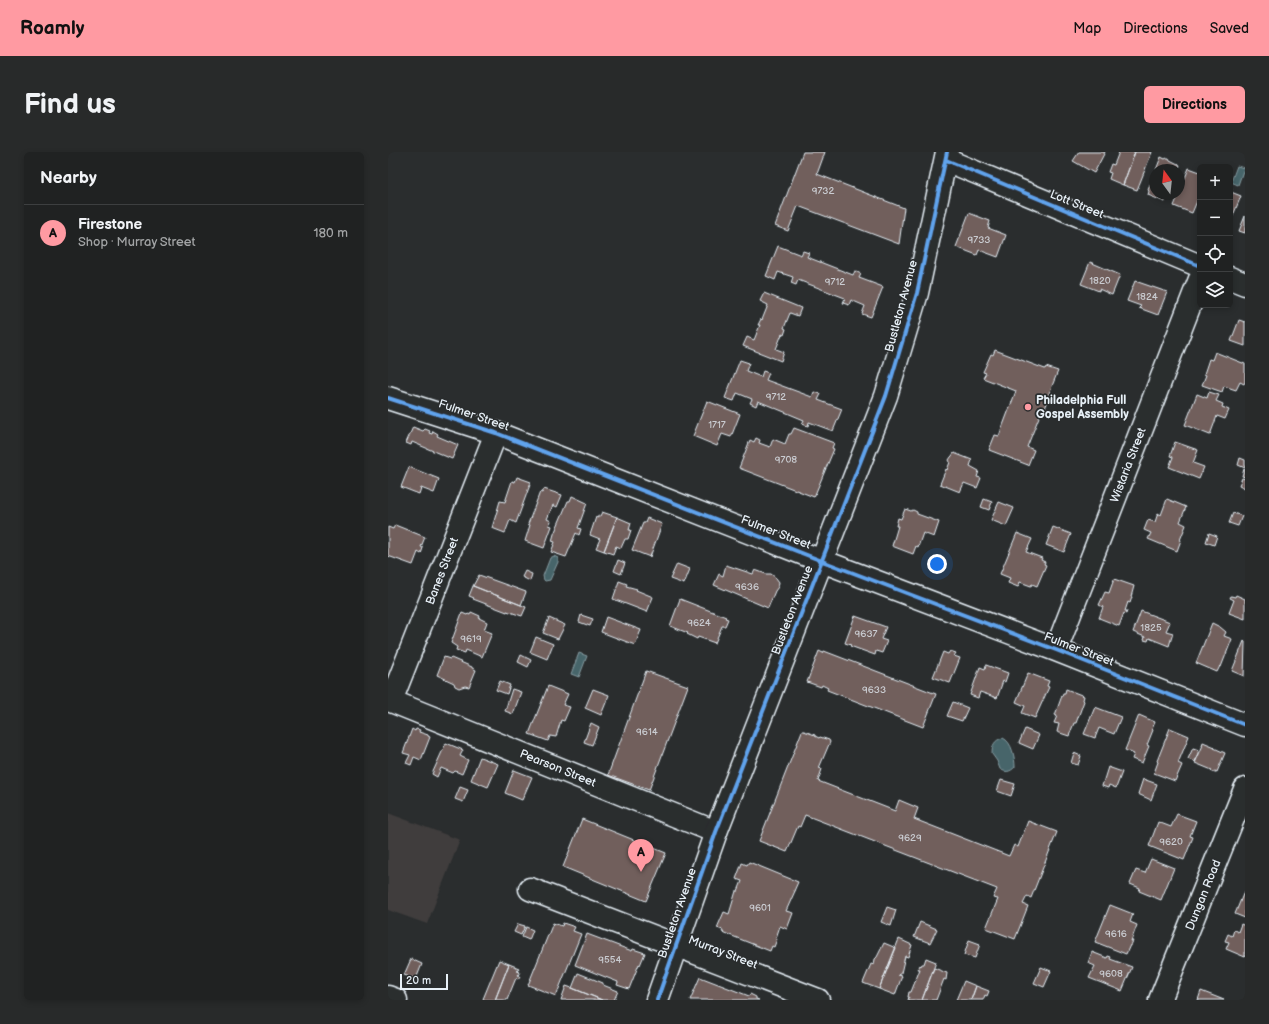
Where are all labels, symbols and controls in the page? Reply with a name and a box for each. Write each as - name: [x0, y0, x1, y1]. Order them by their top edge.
- text: Roamly: [20, 17, 84, 40]
- text: Map: [1073, 20, 1101, 37]
- text: Directions: [1123, 20, 1188, 37]
- text: Saved: [1210, 20, 1249, 37]
- button: Directions: [1144, 86, 1245, 123]
- text: Find us: [24, 88, 116, 121]
- north arrow: [1149, 164, 1185, 200]
- map controls: [1197, 164, 1233, 308]
- button: +: [1197, 164, 1233, 200]
- text: Nearby: [40, 168, 97, 188]
- house number: 9732: [812, 185, 834, 197]
- street label: Lott Street: [1048, 187, 1106, 222]
- button: −: [1197, 200, 1233, 236]
- text: Firestone: [78, 215, 142, 234]
- text: A: [49, 225, 57, 241]
- text: 180 m: [313, 225, 348, 241]
- text: Shop · Murray Street: [78, 234, 195, 250]
- house number: 9733: [968, 234, 991, 246]
- button: locate: [1197, 236, 1233, 272]
- street label: Bustleton Avenue: [882, 258, 921, 354]
- button: layers: [1197, 272, 1233, 308]
- house number: 1820: [1089, 275, 1111, 287]
- house number: 9712: [825, 276, 845, 288]
- house number: 1824: [1136, 291, 1158, 303]
- house number: 9712: [766, 391, 786, 403]
- place label: Philadelphia Full Gospel Assembly: [1036, 393, 1129, 422]
- street label: Fulmer Street: [437, 396, 511, 435]
- marker: Philadelphia Full Gospel Assembly: [1023, 402, 1033, 412]
- house number: 1717: [708, 419, 726, 431]
- street label: Wistaria Street: [1107, 425, 1150, 505]
- house number: 9708: [775, 454, 797, 466]
- street label: Fulmer Street: [739, 512, 813, 553]
- street label: Banes Street: [423, 535, 462, 607]
- your location: [927, 554, 947, 574]
- street label: Bustleton Avenue: [769, 563, 816, 657]
- house number: 9636: [735, 581, 759, 593]
- house number: 9624: [687, 617, 711, 629]
- house number: 1825: [1140, 622, 1162, 634]
- house number: 9637: [855, 628, 878, 640]
- street label: Fulmer Street: [1042, 629, 1116, 670]
- house number: 9619: [460, 633, 482, 645]
- house number: 9633: [862, 684, 886, 696]
- house number: 9614: [636, 726, 658, 738]
- street label: Pearson Street: [518, 746, 598, 791]
- house number: 9629: [898, 832, 922, 844]
- house number: 9620: [1159, 836, 1183, 848]
- pin: A: [628, 839, 654, 872]
- street label: Dungan Road: [1182, 858, 1225, 933]
- street label: Bustleton Avenue: [655, 866, 700, 960]
- house number: 9601: [749, 902, 771, 914]
- house number: 9616: [1105, 928, 1127, 940]
- street label: Murray Street: [686, 932, 760, 973]
- house number: 9554: [598, 954, 622, 966]
- house number: 9608: [1099, 968, 1123, 980]
- scale bar: [400, 972, 448, 991]
- text: 20 m: [406, 974, 431, 987]

